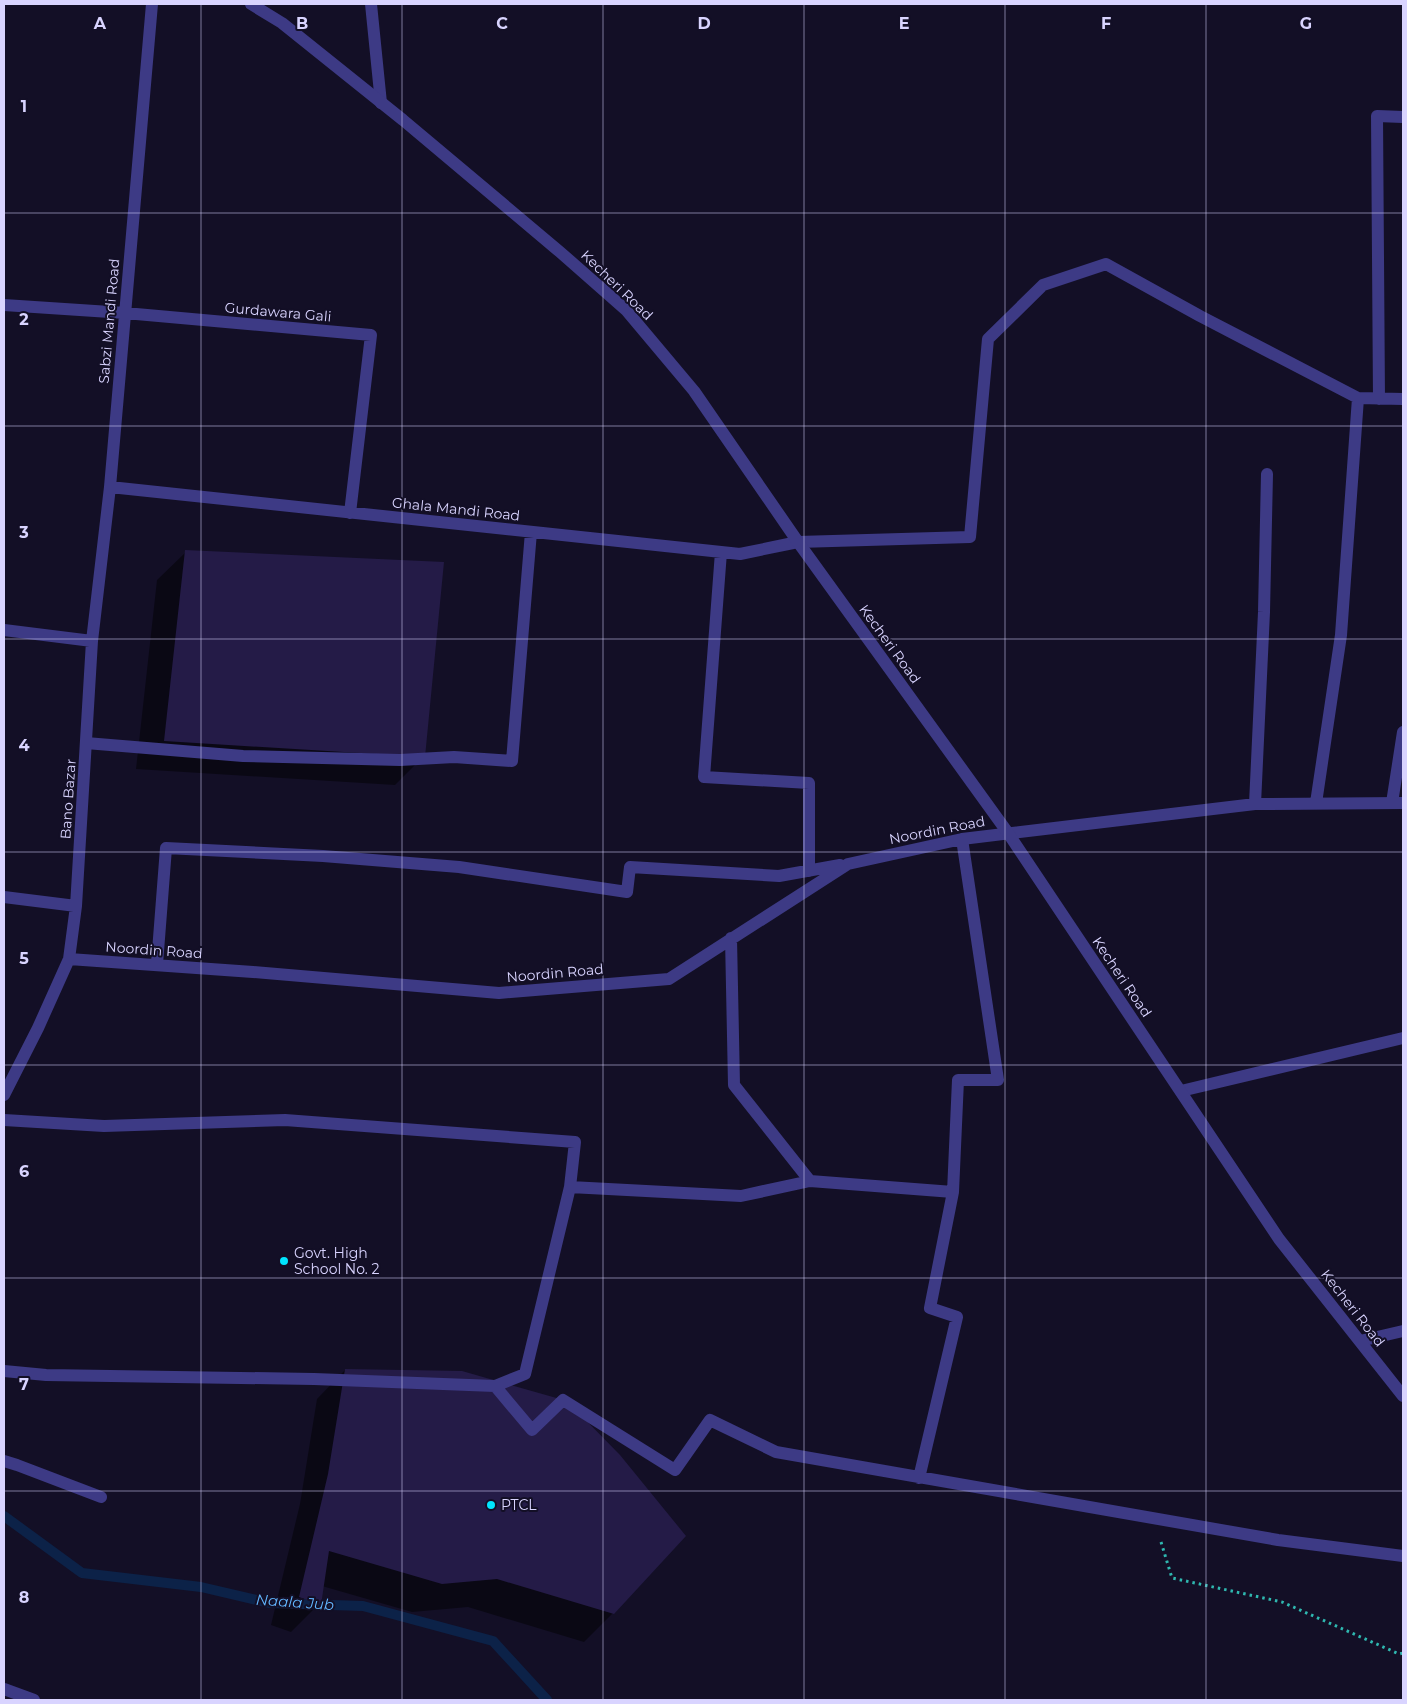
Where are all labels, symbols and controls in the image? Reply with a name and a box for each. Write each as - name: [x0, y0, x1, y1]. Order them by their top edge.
- text: A: [93, 14, 107, 33]
- text: B: [296, 14, 308, 33]
- text: C: [496, 14, 508, 33]
- text: D: [697, 14, 711, 33]
- text: E: [899, 14, 909, 33]
- text: F: [1101, 14, 1111, 33]
- text: G: [1300, 14, 1312, 33]
- text: 1: [21, 97, 27, 116]
- street label: Kecheri Road: [577, 246, 657, 324]
- street label: Sabzi Mandi Road: [95, 258, 123, 384]
- street label: Gurdawara Gali: [224, 298, 332, 326]
- text: 2: [19, 310, 29, 329]
- street label: Ghala Mandi Road: [391, 493, 521, 525]
- text: 3: [18, 523, 29, 542]
- street label: Kecheri Road: [855, 601, 925, 687]
- text: 4: [18, 736, 30, 755]
- street label: Bano Bazar: [56, 758, 80, 840]
- street label: Noordin Road: [887, 812, 987, 848]
- street label: Kecheri Road: [1088, 933, 1156, 1021]
- street label: Noordin Road: [105, 938, 203, 962]
- text: 5: [19, 949, 29, 968]
- street label: Noordin Road: [506, 960, 604, 986]
- text: 6: [19, 1162, 29, 1181]
- place label: Govt. High School No. 2: [294, 1244, 379, 1278]
- marker: Govt. High School No. 2: [278, 1255, 290, 1267]
- street label: Kecheri Road: [1317, 1266, 1389, 1350]
- text: 7: [19, 1375, 29, 1394]
- place label: PTCL: [501, 1496, 537, 1514]
- marker: PTCL: [485, 1499, 497, 1511]
- text: 8: [19, 1588, 29, 1607]
- water label: Naala Jub: [255, 1590, 335, 1614]

